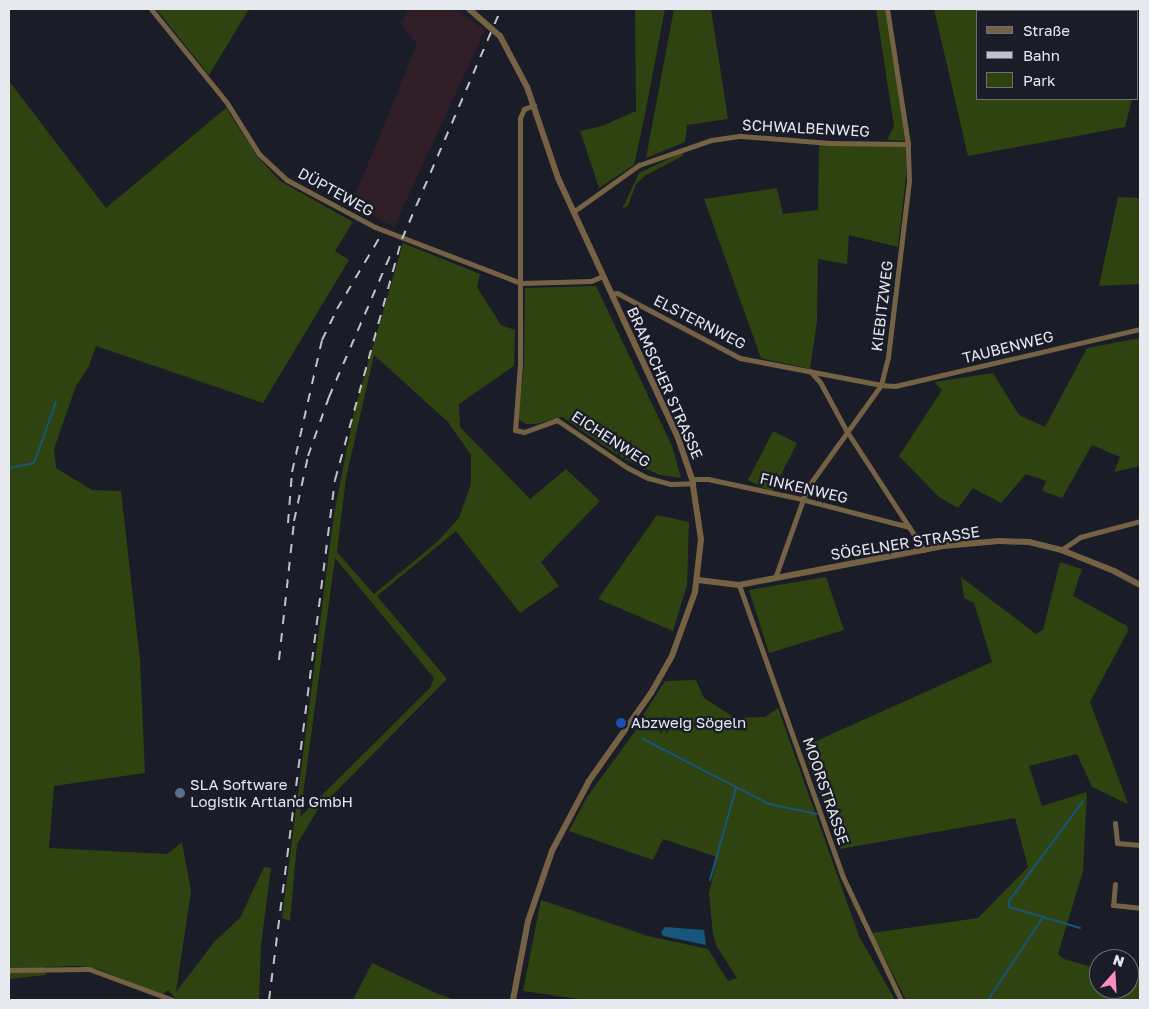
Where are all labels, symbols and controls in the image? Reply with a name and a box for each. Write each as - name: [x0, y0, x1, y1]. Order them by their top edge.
- legend: [976, 10, 1139, 100]
- text: Straße: [1023, 21, 1070, 39]
- text: Bahn: [1023, 46, 1060, 64]
- text: Park: [1023, 71, 1055, 89]
- street label: SCHWALBENWEG: [742, 116, 870, 140]
- street label: DÜPTEWEG: [295, 164, 377, 220]
- street label: KIEBITZWEG: [868, 260, 896, 352]
- street label: ELSTERNWEG: [651, 291, 749, 353]
- street label: BRAMSCHER STRASSE: [623, 304, 707, 462]
- street label: TAUBENWEG: [961, 327, 1055, 367]
- street label: EICHENWEG: [568, 407, 654, 471]
- street label: FINKENWEG: [758, 469, 850, 507]
- street label: SÖGELNER STRASSE: [829, 522, 981, 564]
- place label: Abzweig Sögeln: [631, 714, 746, 732]
- marker: Abzweig Sögeln: [615, 717, 627, 729]
- street label: MOORSTRASSE: [799, 735, 853, 847]
- place label: SLA Software Logistik Artland GmbH: [190, 775, 353, 810]
- marker: SLA Software Logistik Artland GmbH: [174, 787, 186, 799]
- north arrow: [1089, 949, 1139, 999]
- text: N: [1111, 951, 1127, 970]

